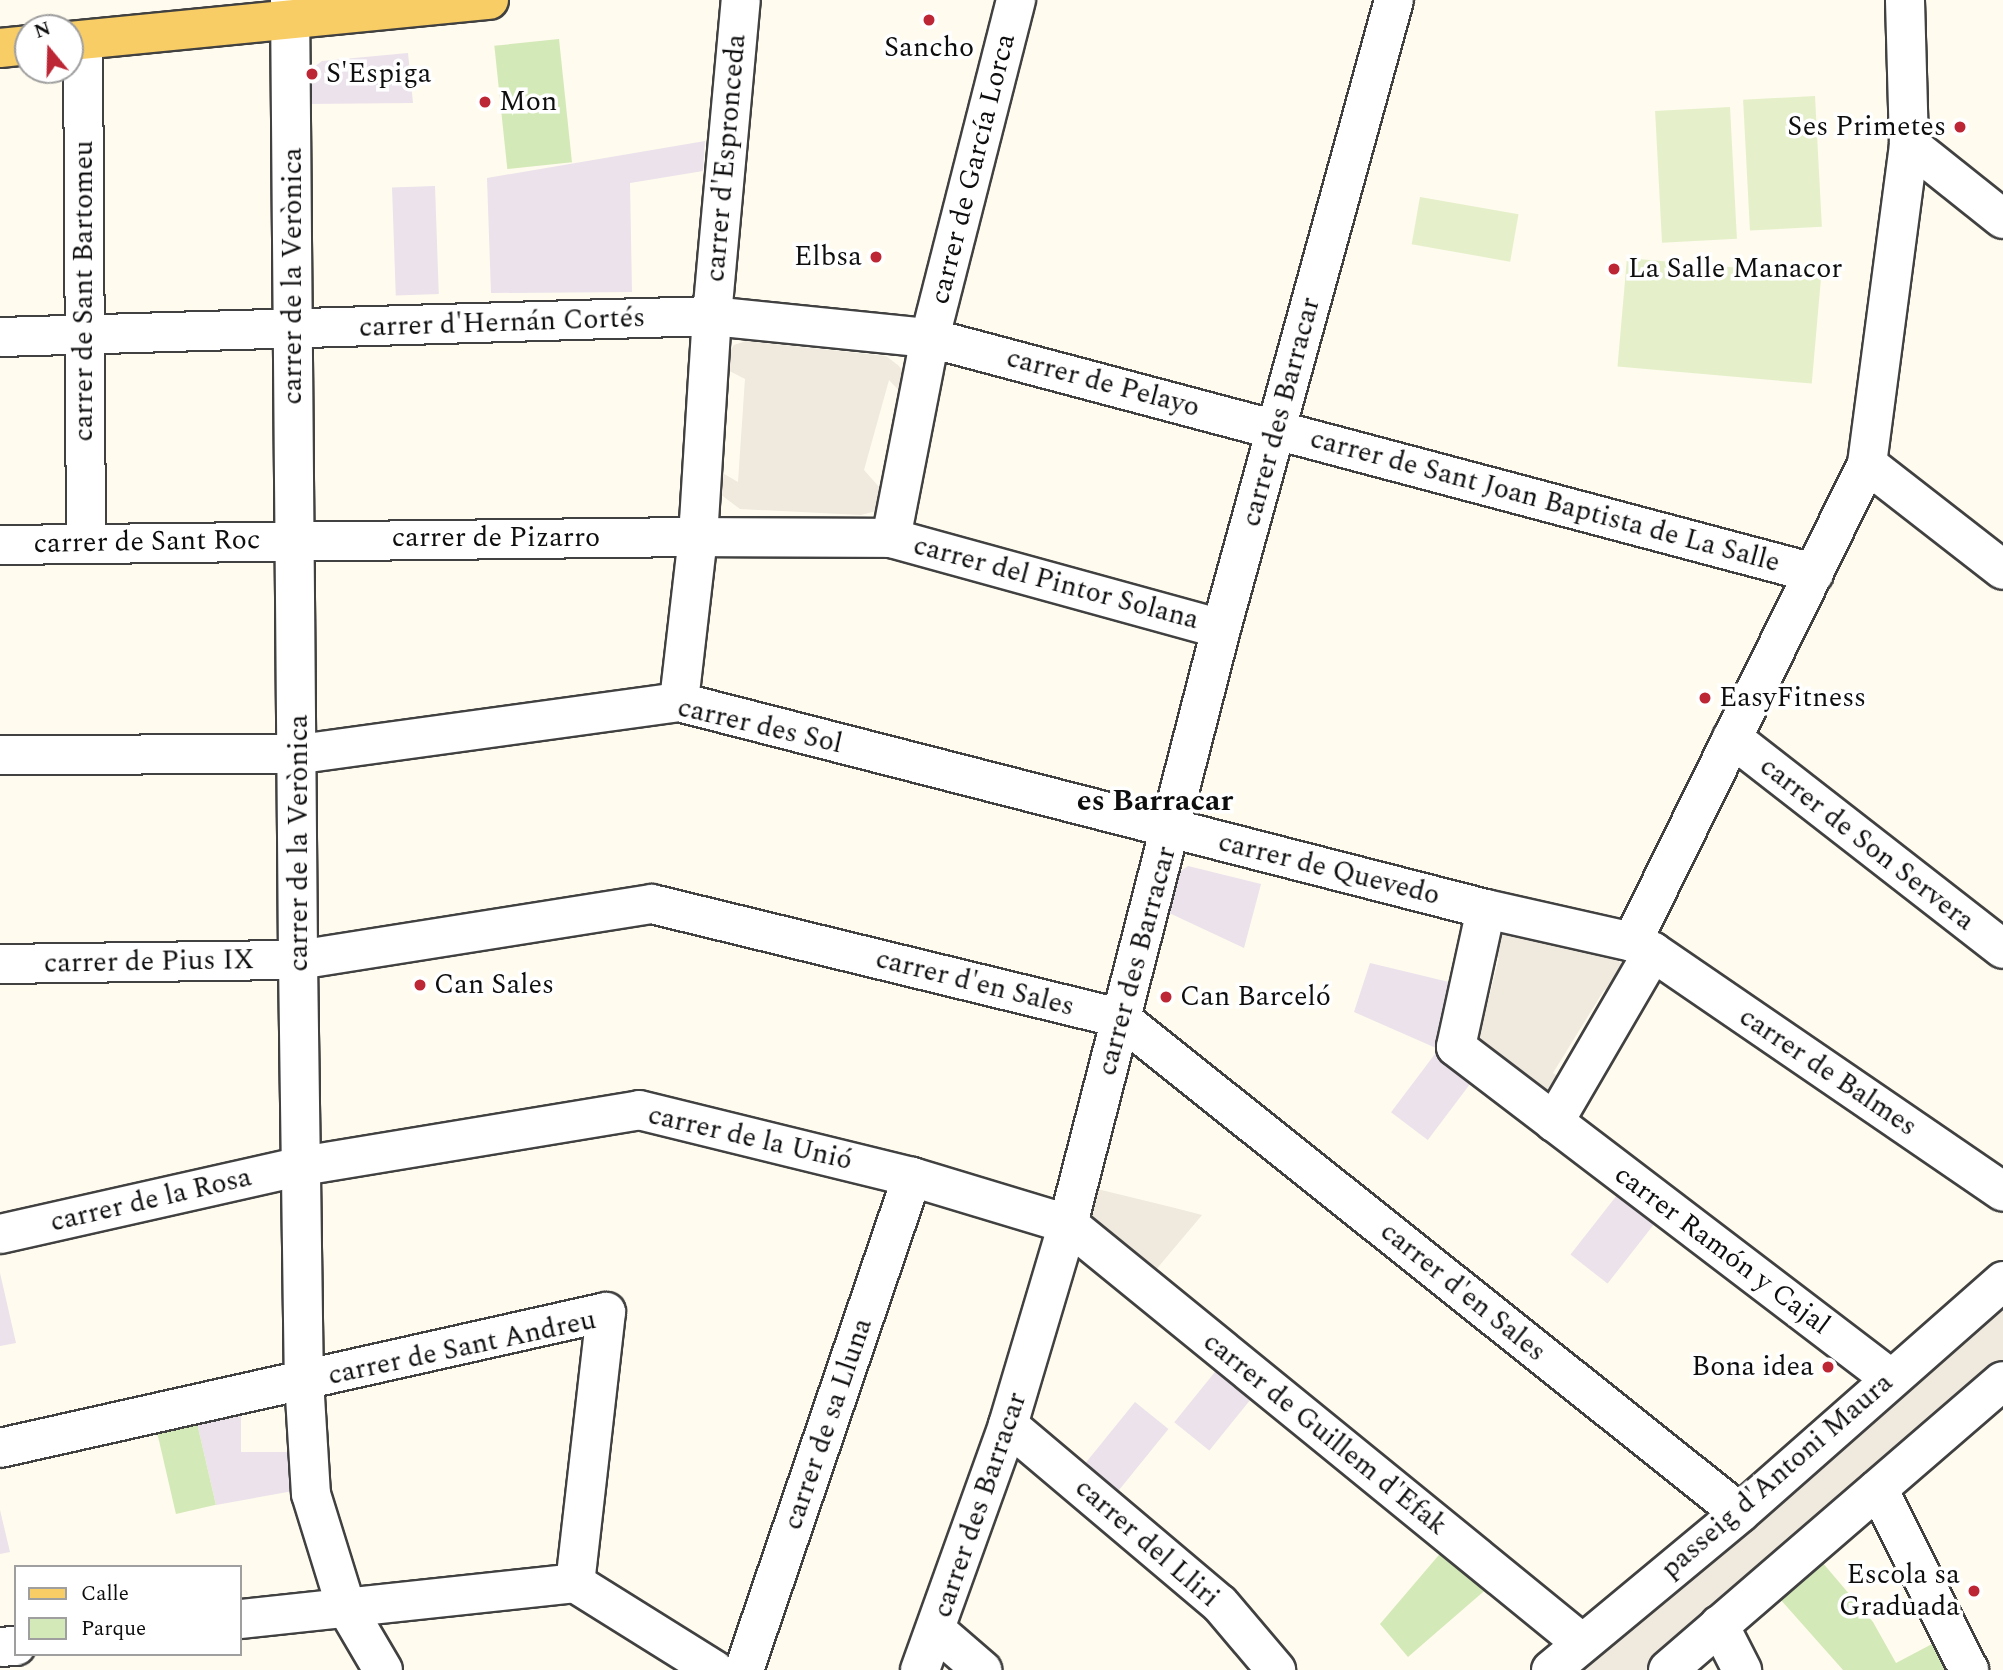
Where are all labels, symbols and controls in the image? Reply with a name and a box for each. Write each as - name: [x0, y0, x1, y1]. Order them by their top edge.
- marker: Sancho: [921, 12, 937, 28]
- north arrow: [14, 14, 84, 84]
- text: N: [31, 14, 55, 47]
- street label: carrer de García Lorca: [923, 30, 1023, 308]
- place label: Sancho: [884, 31, 974, 65]
- street label: carrer d'Espronceda: [698, 33, 754, 283]
- place label: S'Espiga: [326, 57, 432, 91]
- marker: S'Espiga: [304, 66, 320, 82]
- place label: Mon: [499, 85, 557, 119]
- marker: Mon: [477, 94, 493, 110]
- place label: Ses Primetes: [1787, 110, 1946, 144]
- marker: Ses Primetes: [1952, 119, 1968, 135]
- street label: carrer de Sant Bartomeu: [67, 140, 101, 442]
- street label: carrer de la Verònica: [276, 147, 310, 405]
- place label: Elbsa: [794, 240, 862, 274]
- marker: Elbsa: [868, 249, 884, 265]
- place label: La Salle Manacor: [1628, 252, 1842, 286]
- marker: La Salle Manacor: [1606, 261, 1622, 277]
- street label: carrer des Barracar: [1234, 294, 1328, 530]
- street label: carrer d'Hernán Cortés: [358, 301, 646, 345]
- street label: carrer de Pelayo: [1003, 341, 1203, 425]
- street label: carrer de Sant Joan Baptista de La Salle: [1307, 422, 1783, 580]
- street label: carrer de Pizarro: [392, 521, 600, 555]
- street label: carrer de Sant Roc: [33, 523, 261, 561]
- street label: carrer del Pintor Solana: [910, 529, 1202, 637]
- place label: EasyFitness: [1719, 681, 1866, 715]
- marker: EasyFitness: [1697, 690, 1713, 706]
- street label: carrer des Sol: [674, 691, 846, 761]
- street label: carrer de la Verònica: [282, 714, 316, 972]
- street label: carrer de Son Servera: [1753, 750, 1981, 938]
- district label: es Barracar: [1077, 783, 1233, 819]
- street label: carrer de Quevedo: [1215, 825, 1443, 913]
- street label: carrer des Barracar: [1090, 843, 1184, 1079]
- street label: carrer d'en Sales: [872, 942, 1078, 1024]
- street label: carrer de Pius IX: [44, 943, 254, 981]
- place label: Can Sales: [434, 968, 554, 1002]
- marker: Can Sales: [412, 977, 428, 993]
- place label: Can Barceló: [1180, 980, 1331, 1014]
- marker: Can Barceló: [1158, 989, 1174, 1005]
- street label: carrer de Balmes: [1733, 1000, 1923, 1144]
- street label: carrer de la Unió: [645, 1098, 855, 1178]
- street label: carrer Ramón y Cajal: [1608, 1158, 1836, 1342]
- street label: carrer de la Rosa: [47, 1161, 255, 1239]
- street label: carrer d'en Sales: [1373, 1215, 1553, 1369]
- street label: carrer de Sant Andreu: [325, 1303, 599, 1393]
- street label: carrer de sa Lluna: [776, 1314, 880, 1534]
- street label: carrer de Guillem d'Efak: [1196, 1325, 1454, 1543]
- place label: Bona idea: [1692, 1350, 1814, 1384]
- marker: Bona idea: [1820, 1359, 1836, 1375]
- street label: passeig d'Antoni Maura: [1654, 1366, 1900, 1586]
- street label: carrer des Barracar: [926, 1388, 1034, 1622]
- street label: carrer del Lliri: [1068, 1471, 1226, 1615]
- place label: Escola sa Graduada: [1839, 1558, 1960, 1624]
- legend: [14, 1565, 242, 1656]
- text: Calle: [81, 1578, 129, 1610]
- marker: Escola sa Graduada: [1966, 1583, 1982, 1599]
- text: Parque: [81, 1613, 146, 1645]

